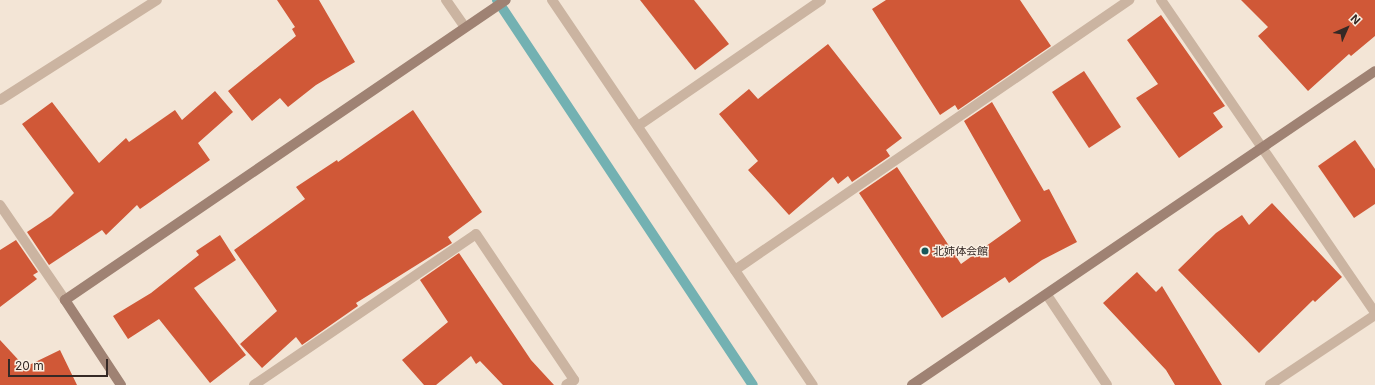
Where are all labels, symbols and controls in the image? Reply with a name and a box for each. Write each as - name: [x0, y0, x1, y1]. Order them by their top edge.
- north arrow: [1327, 8, 1367, 48]
- text: N: [1348, 12, 1363, 27]
- place label: 北姉体会館: [933, 244, 988, 258]
- marker: 北姉体会館: [920, 246, 930, 256]
- scale bar: [10, 351, 110, 377]
- text: 20 m: [15, 358, 44, 373]

